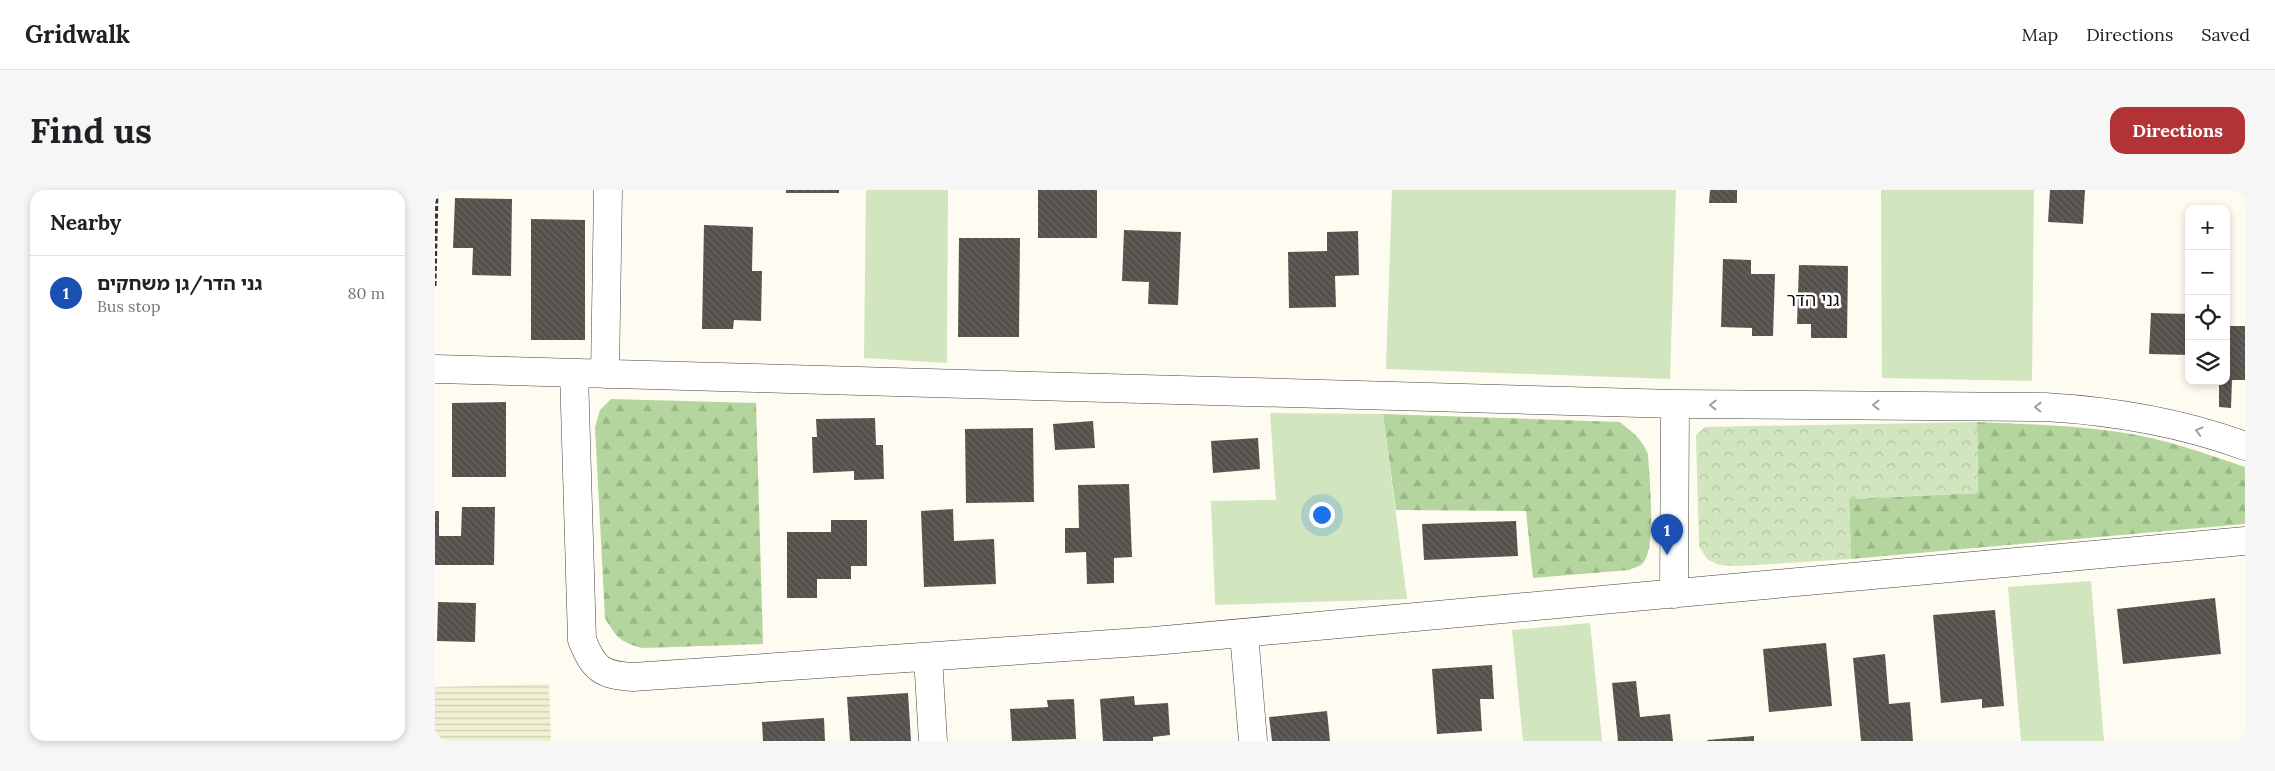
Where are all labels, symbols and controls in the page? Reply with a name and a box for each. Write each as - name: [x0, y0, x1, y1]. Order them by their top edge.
- text: Gridwalk: [25, 19, 130, 50]
- text: Map: [2022, 23, 2058, 46]
- text: Directions: [2086, 23, 2173, 46]
- text: Saved: [2201, 23, 2250, 46]
- button: Directions: [2110, 107, 2245, 154]
- text: Find us: [30, 108, 152, 153]
- map controls: [2185, 205, 2230, 385]
- button: +: [2185, 205, 2230, 250]
- text: Nearby: [50, 209, 121, 236]
- button: −: [2185, 250, 2230, 295]
- text: גני הדר/גן משחקים: [97, 271, 262, 295]
- text: 1: [63, 283, 69, 303]
- text: 80 m: [348, 283, 385, 303]
- district label: גני הדר: [1786, 288, 1840, 311]
- button: locate: [2185, 295, 2230, 340]
- text: Bus stop: [97, 296, 161, 316]
- button: layers: [2185, 340, 2230, 385]
- one-way arrow: [1709, 400, 1717, 410]
- one-way arrow: [1872, 400, 1880, 410]
- one-way arrow: [2034, 401, 2042, 412]
- one-way arrow: [2195, 426, 2203, 436]
- your location: [1309, 502, 1335, 528]
- pin: 1: [1651, 514, 1683, 555]

